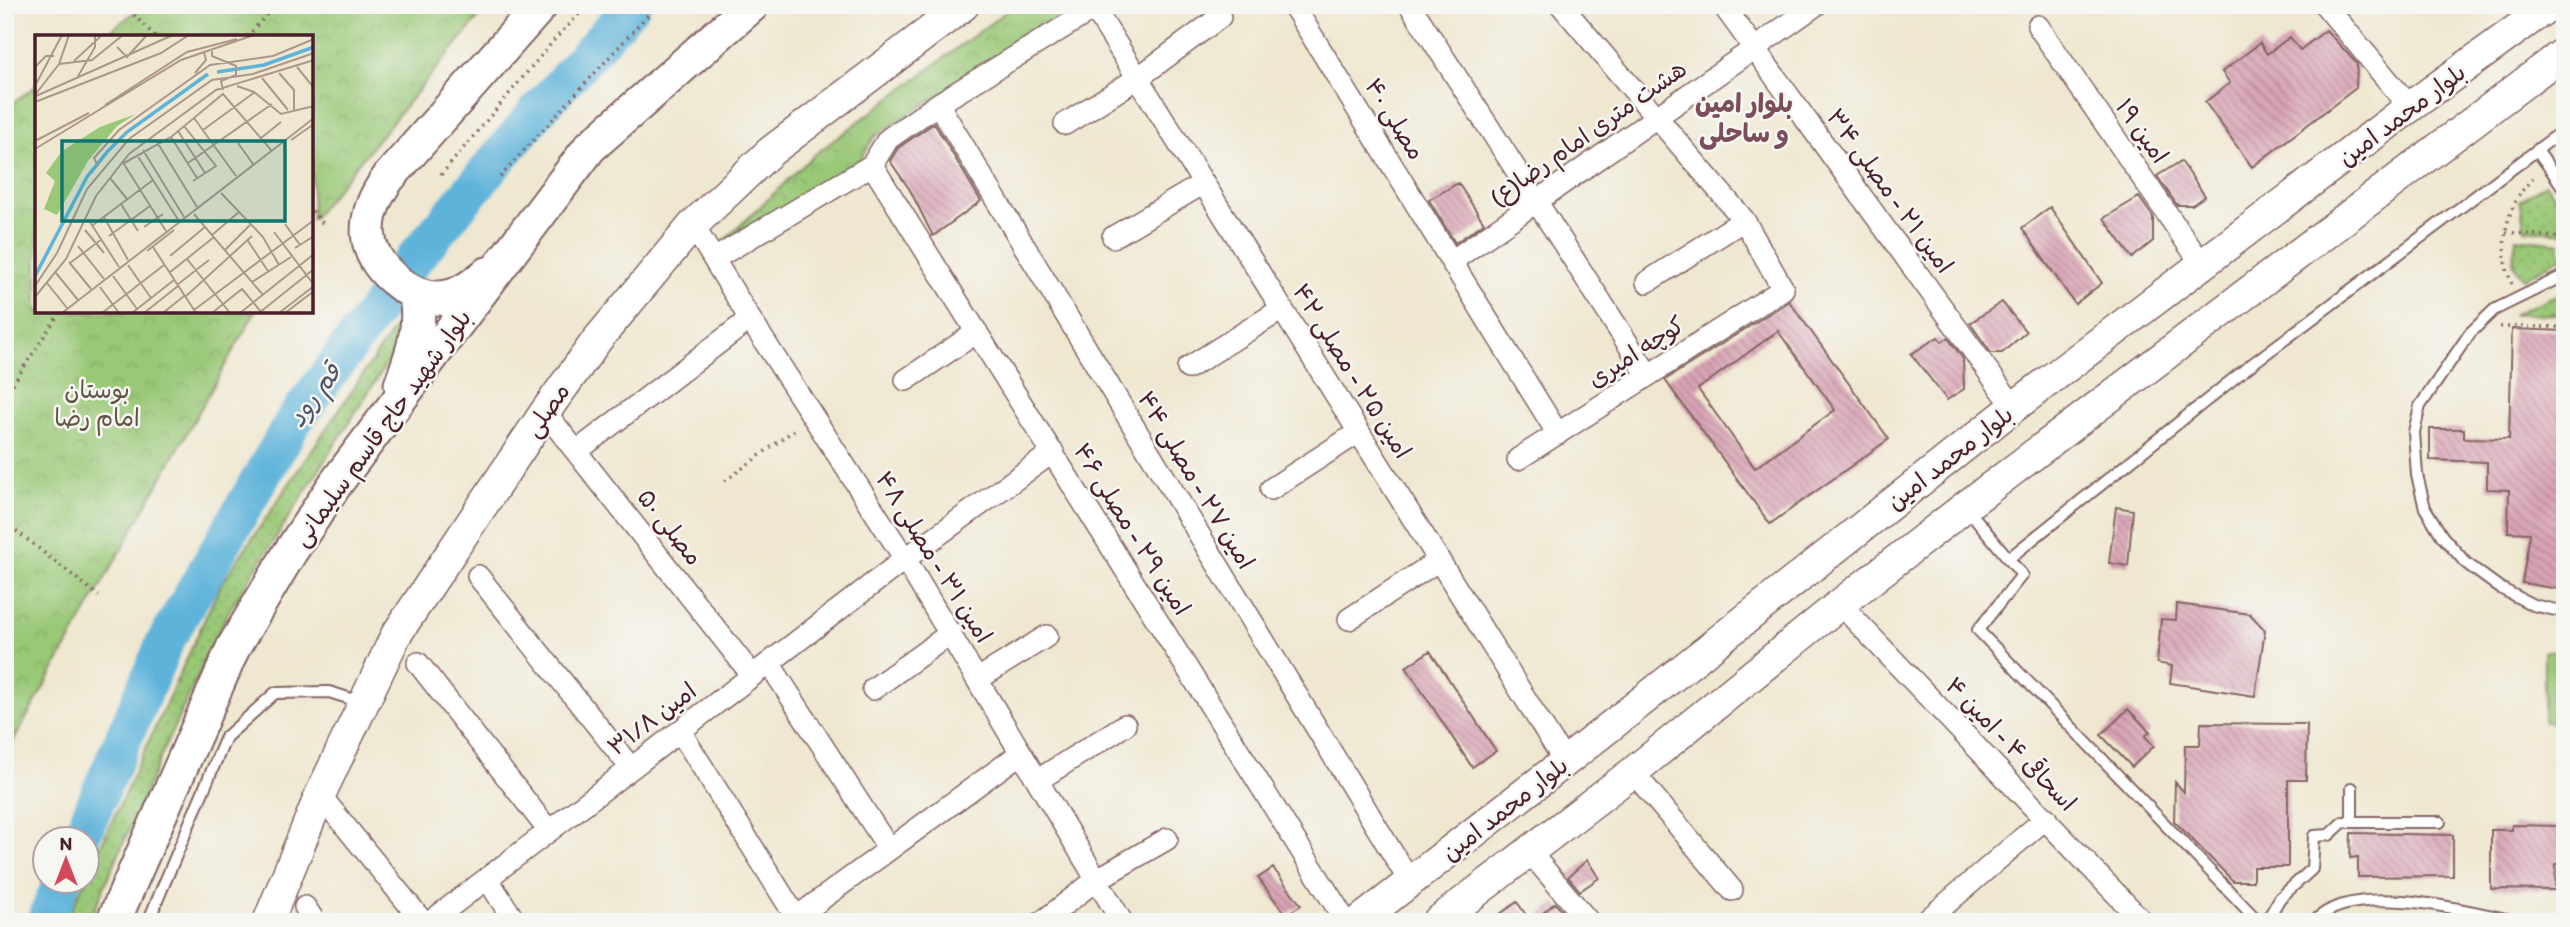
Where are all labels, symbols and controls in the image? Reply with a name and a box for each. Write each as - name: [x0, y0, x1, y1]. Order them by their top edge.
- inset map: [35, 35, 313, 313]
- street label: هشت متری امام رضا(ع): [1484, 54, 1694, 215]
- street label: بلوار محمد امین: [2332, 57, 2472, 173]
- street label: مصلی ۴۰: [1358, 73, 1432, 165]
- district label: بلوار امین و ساحلی: [1695, 87, 1793, 150]
- street label: امین ۱۹: [2110, 93, 2175, 169]
- street label: امین ۲۱ - مصلی ۳۴: [1820, 103, 1960, 279]
- street label: امین ۲۵ - مصلی ۴۲: [1286, 278, 1418, 464]
- street label: بلوار شهید حاج قاسم سلیمانی: [286, 304, 480, 554]
- street label: کوچه امیری: [1582, 310, 1690, 394]
- water label: قم رود: [280, 355, 352, 435]
- park label: بوستان امام رضا: [54, 375, 140, 436]
- street label: مصلی: [518, 377, 576, 443]
- street label: امین ۲۷ - مصلی ۴۴: [1131, 385, 1261, 575]
- street label: بلوار محمد امین: [1881, 399, 2019, 517]
- street label: امین ۲۹ - مصلی ۴۶: [1067, 437, 1197, 621]
- street label: امین ۳۱ - مصلی ۴۸: [869, 466, 999, 648]
- street label: مصلی ۵۰: [631, 483, 709, 571]
- street label: اسحاقی ۴ - امین ۴: [1940, 670, 2083, 817]
- street label: امین ۳۱/۸: [602, 676, 702, 761]
- street label: بلوار محمد امین: [1436, 750, 1574, 868]
- north arrow: [32, 825, 102, 895]
- text: N: [60, 832, 72, 855]

